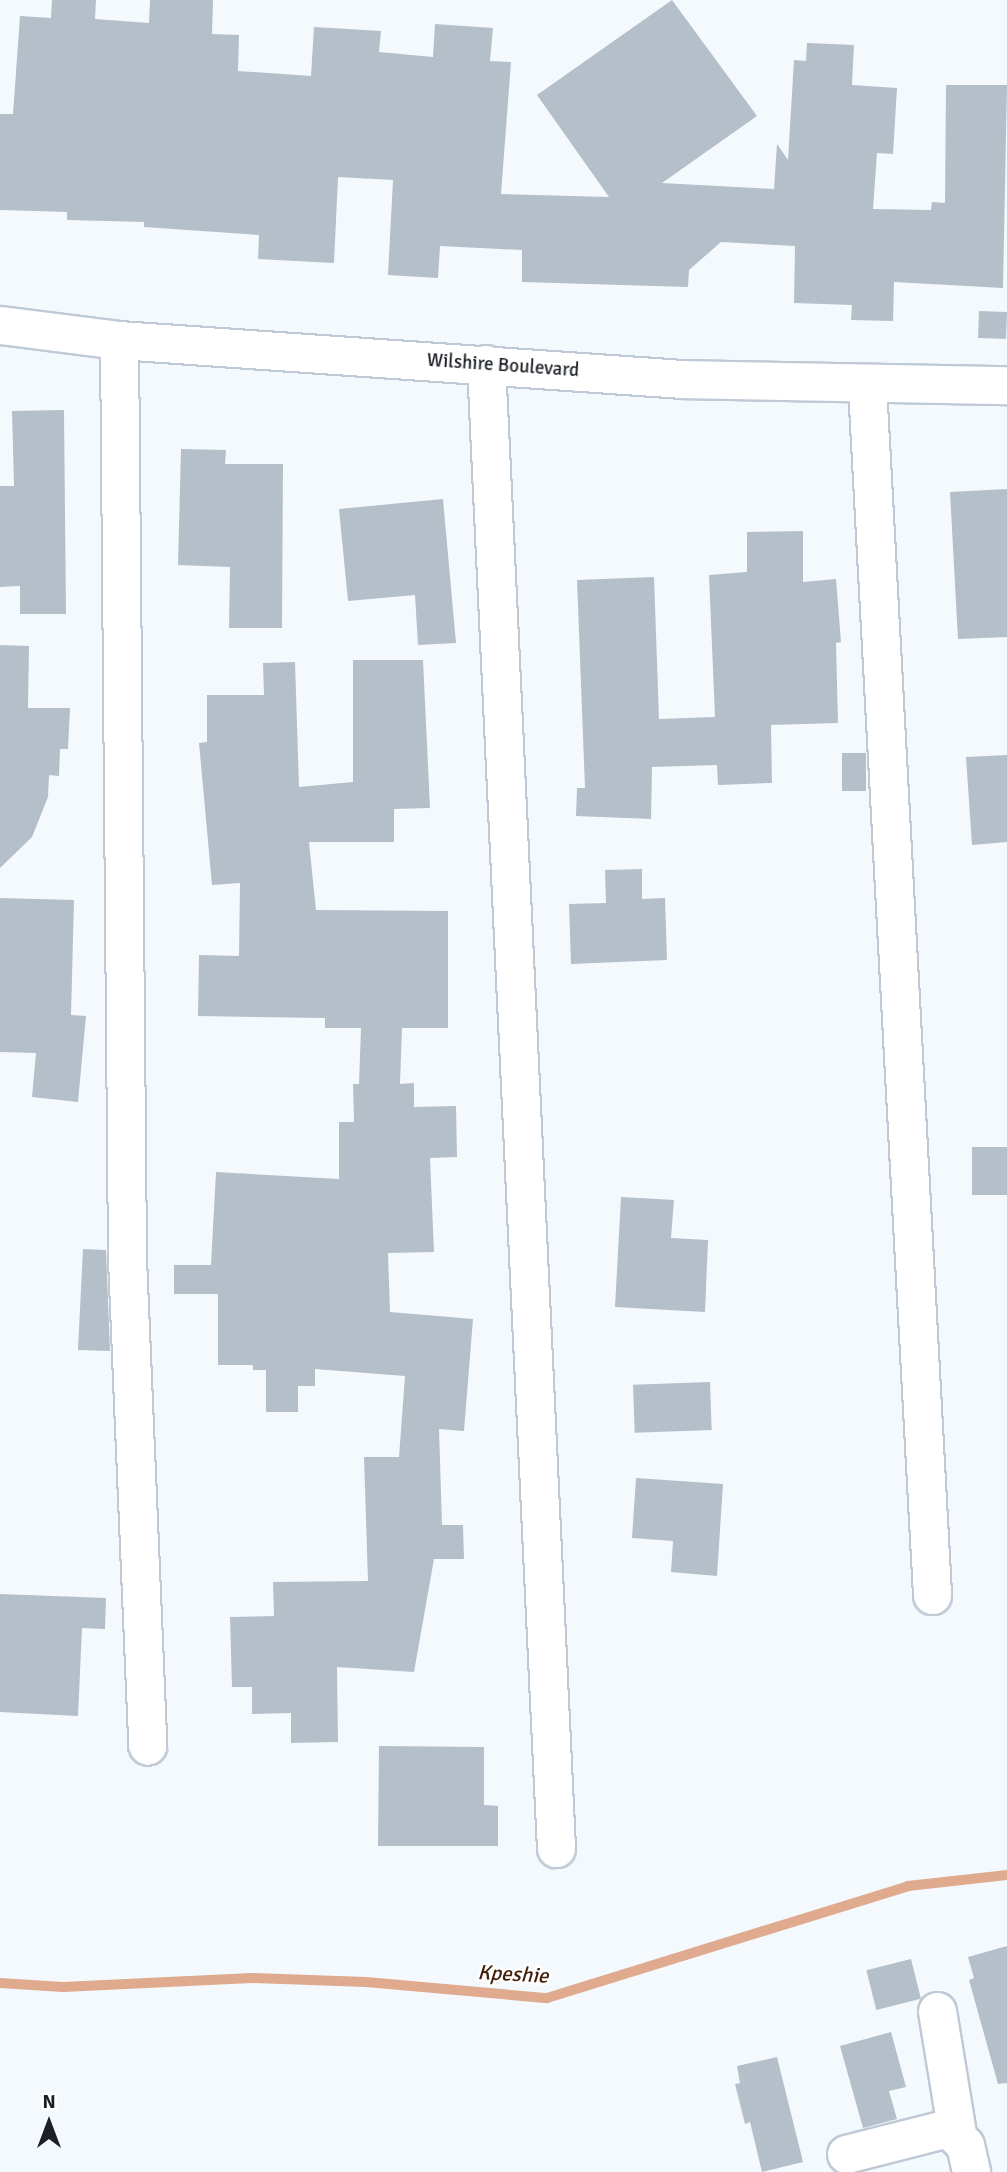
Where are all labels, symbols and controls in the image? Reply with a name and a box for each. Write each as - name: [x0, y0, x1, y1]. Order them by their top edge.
- street label: Wilshire Boulevard: [426, 349, 580, 383]
- water label: Kpeshie: [477, 1960, 549, 1988]
- north arrow: [14, 2088, 84, 2158]
- text: N: [42, 2090, 56, 2114]

